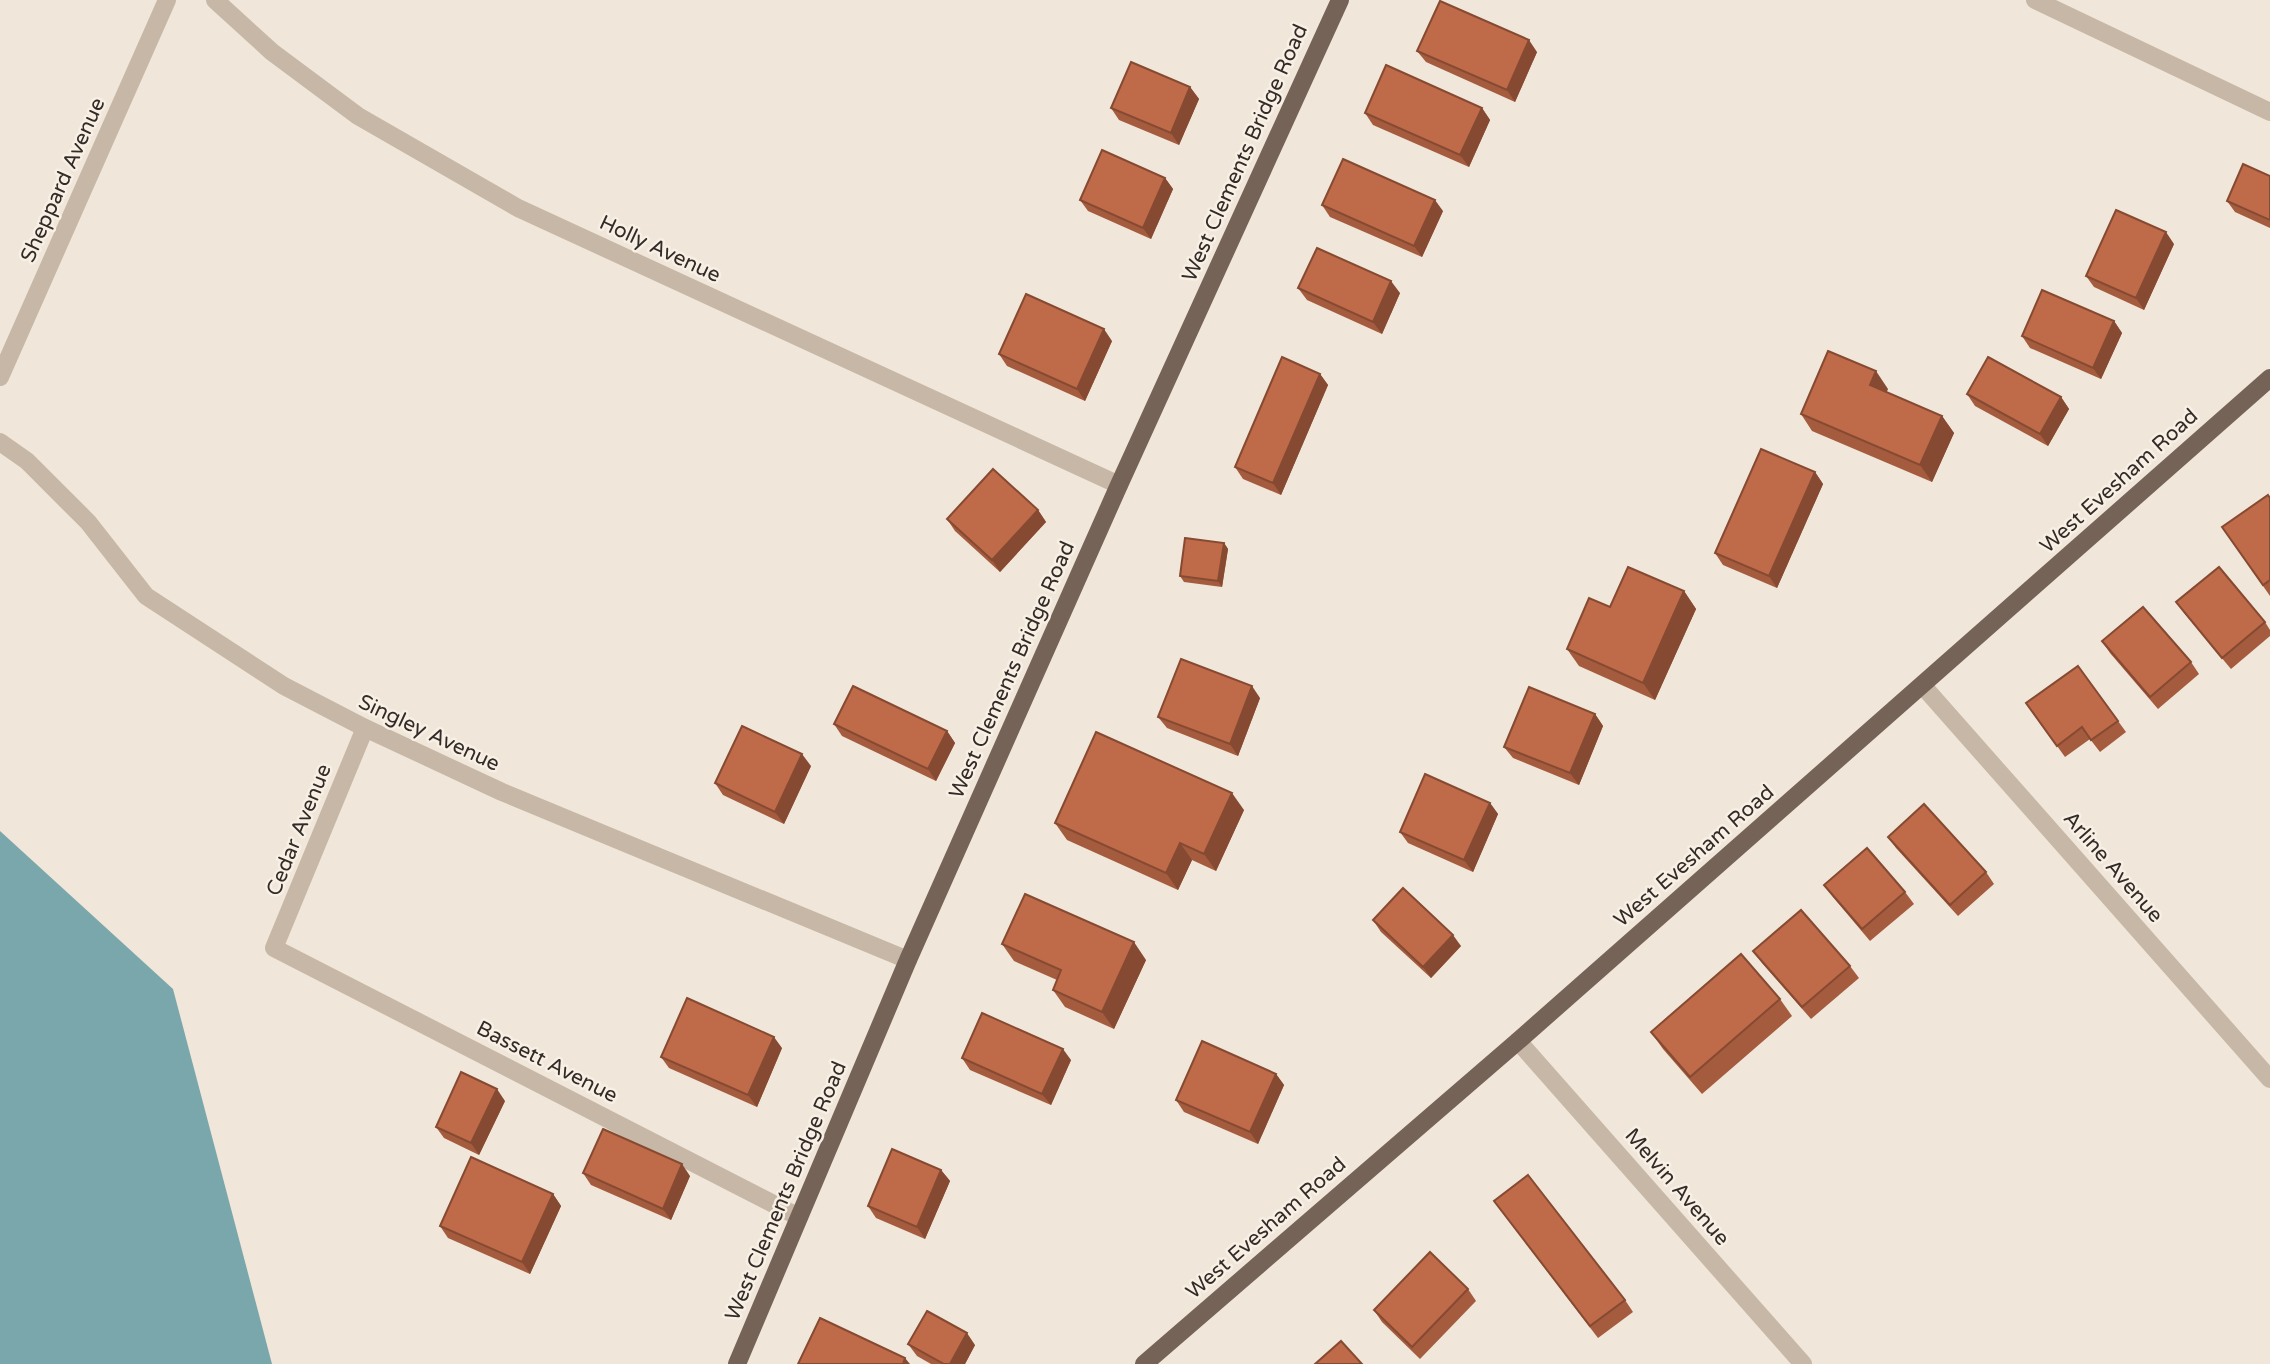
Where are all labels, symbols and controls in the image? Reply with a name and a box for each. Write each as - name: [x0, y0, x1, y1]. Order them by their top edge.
- street label: West Clements Bridge Road: [1177, 21, 1313, 285]
- street label: Sheppard Avenue: [16, 94, 111, 266]
- street label: Holly Avenue: [595, 210, 725, 288]
- street label: West Evesham Road: [2035, 404, 2203, 558]
- street label: West Clements Bridge Road: [944, 538, 1080, 802]
- street label: Singley Avenue: [354, 689, 504, 777]
- street label: Cedar Avenue: [261, 760, 337, 900]
- street label: West Evesham Road: [1609, 780, 1779, 932]
- street label: Arline Avenue: [2058, 806, 2168, 928]
- street label: Bassett Avenue: [472, 1016, 622, 1108]
- street label: West Clements Bridge Road: [720, 1058, 852, 1324]
- street label: Melvin Avenue: [1619, 1123, 1735, 1251]
- street label: West Evesham Road: [1181, 1152, 1351, 1304]

